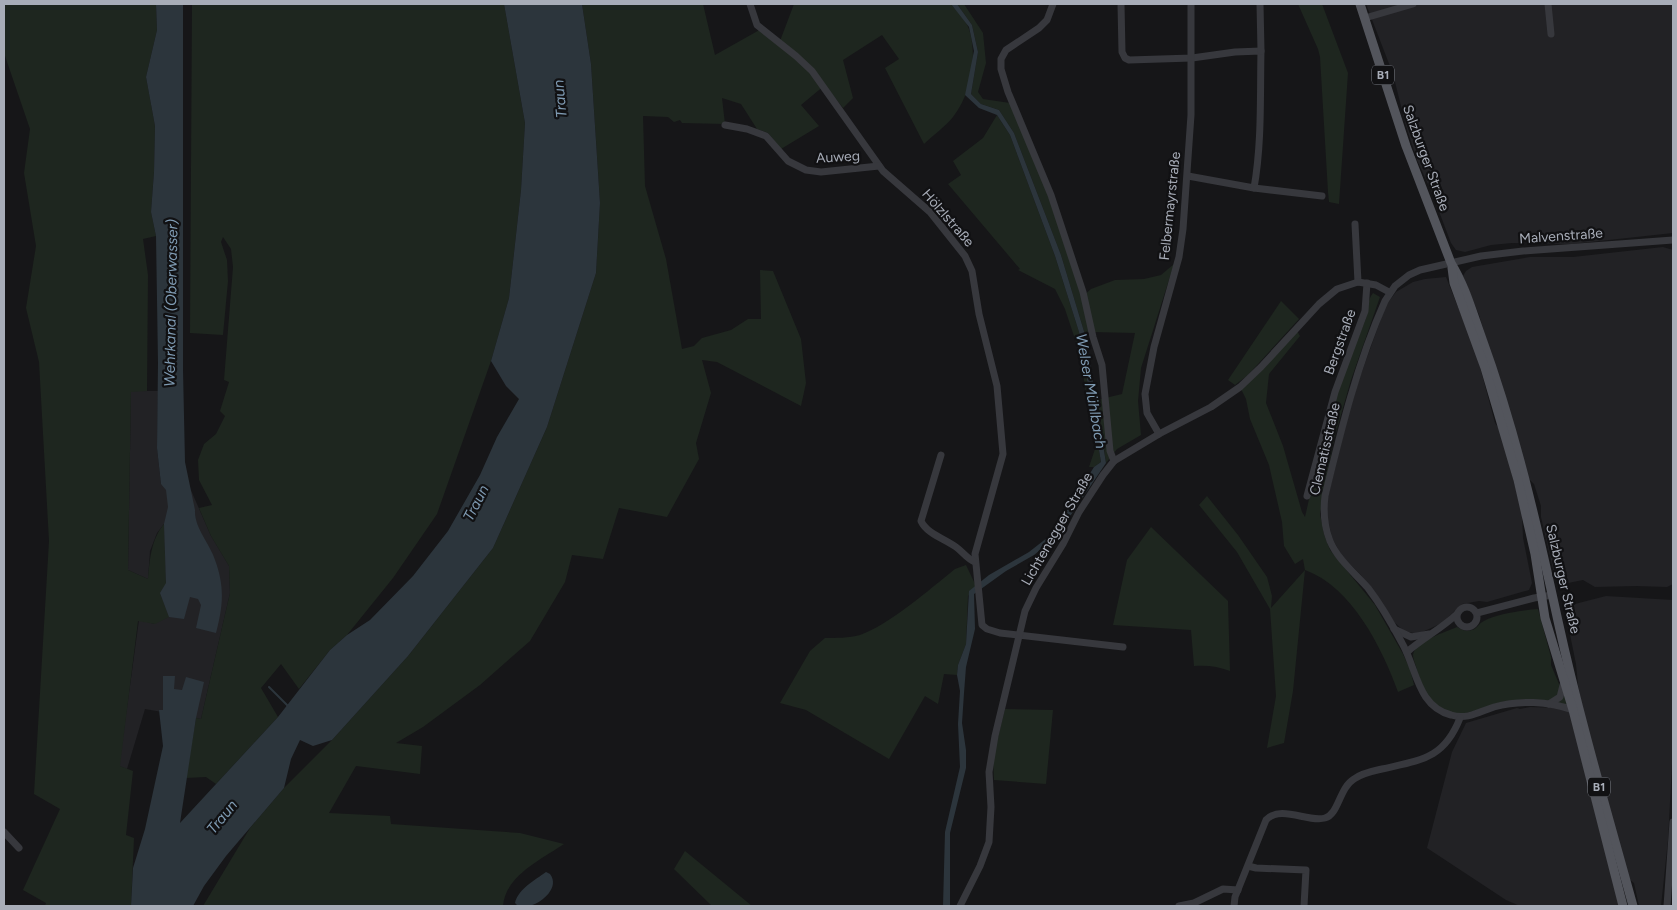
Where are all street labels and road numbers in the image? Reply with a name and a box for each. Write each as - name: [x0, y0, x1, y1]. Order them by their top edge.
- road number: B1: [1372, 66, 1394, 84]
- street label: Salzburger Straße: [1399, 103, 1453, 214]
- street label: Auweg: [816, 147, 860, 167]
- street label: Felbermayrstraße: [1156, 151, 1184, 261]
- street label: Hölzlstraße: [918, 186, 978, 251]
- street label: Malvenstraße: [1519, 225, 1604, 247]
- street label: Bergstraße: [1320, 307, 1360, 377]
- street label: Clematisstraße: [1306, 401, 1344, 497]
- street label: Lichtenegger Straße: [1018, 469, 1096, 589]
- street label: Salzburger Straße: [1542, 523, 1584, 636]
- road number: B1: [1588, 778, 1610, 796]

